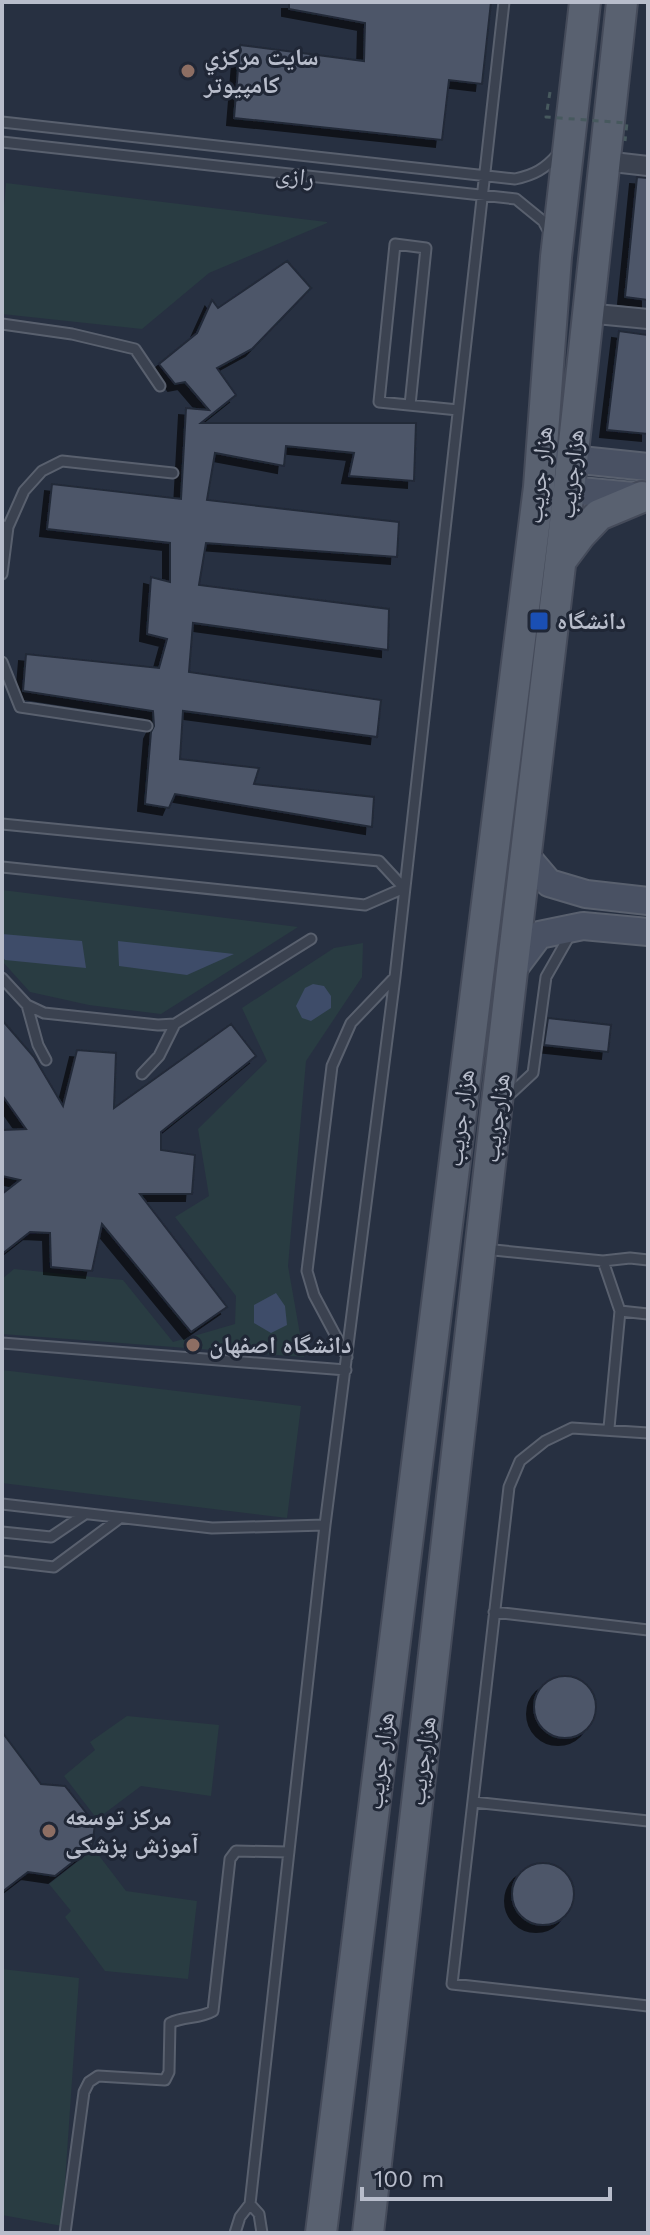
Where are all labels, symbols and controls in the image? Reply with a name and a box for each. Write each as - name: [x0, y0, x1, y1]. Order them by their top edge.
- place label: سايت مرکزي کامپيوتر: [203, 43, 319, 99]
- marker: سايت مرکزي کامپيوتر: [179, 62, 197, 80]
- street label: رازی: [274, 160, 316, 192]
- street label: هزار جریب: [520, 425, 558, 525]
- street label: هزارجریب: [552, 428, 590, 520]
- place label: دانشگاه: [557, 607, 626, 635]
- marker: دانشگاه: [528, 610, 550, 632]
- street label: هزار جریب: [440, 1068, 480, 1168]
- street label: هزارجریب: [477, 1072, 515, 1164]
- place label: دانشگاه اصفهان: [209, 1331, 352, 1359]
- marker: دانشگاه اصفهان: [184, 1336, 202, 1354]
- street label: هزار جریب: [360, 1711, 400, 1811]
- street label: هزارجریب: [403, 1715, 441, 1807]
- place label: مرکز توسعه آموزش پزشکی: [65, 1803, 199, 1859]
- marker: مرکز توسعه آموزش پزشکی: [40, 1822, 58, 1840]
- scale bar: [362, 2151, 610, 2201]
- text: 100 m: [374, 2165, 444, 2193]

